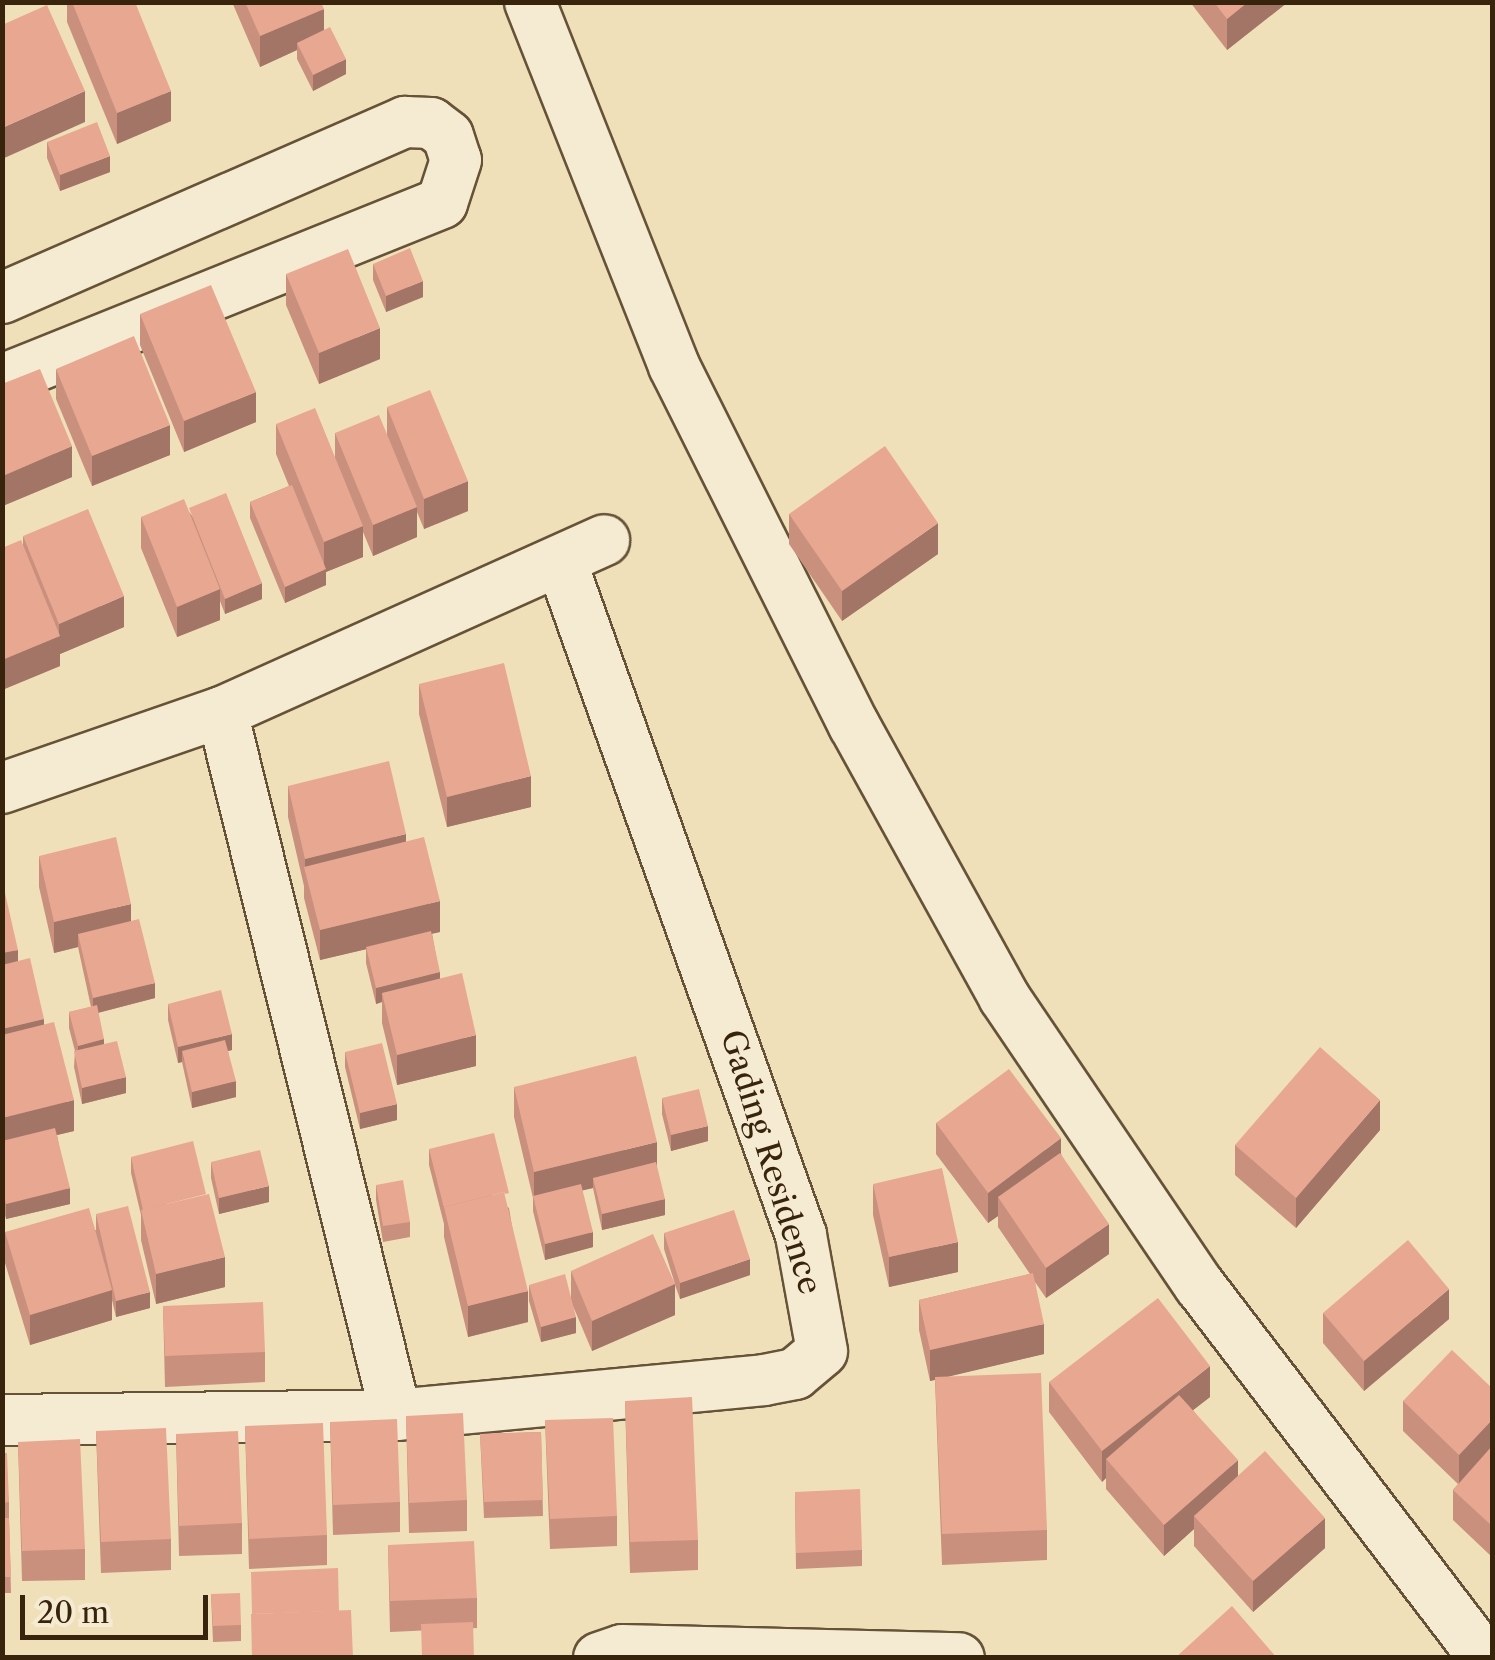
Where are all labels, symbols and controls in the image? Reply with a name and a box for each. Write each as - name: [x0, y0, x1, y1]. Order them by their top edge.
- street label: Gading Residence: [713, 1025, 829, 1299]
- scale bar: [25, 1575, 212, 1637]
- text: 20 m: [37, 1594, 109, 1631]

